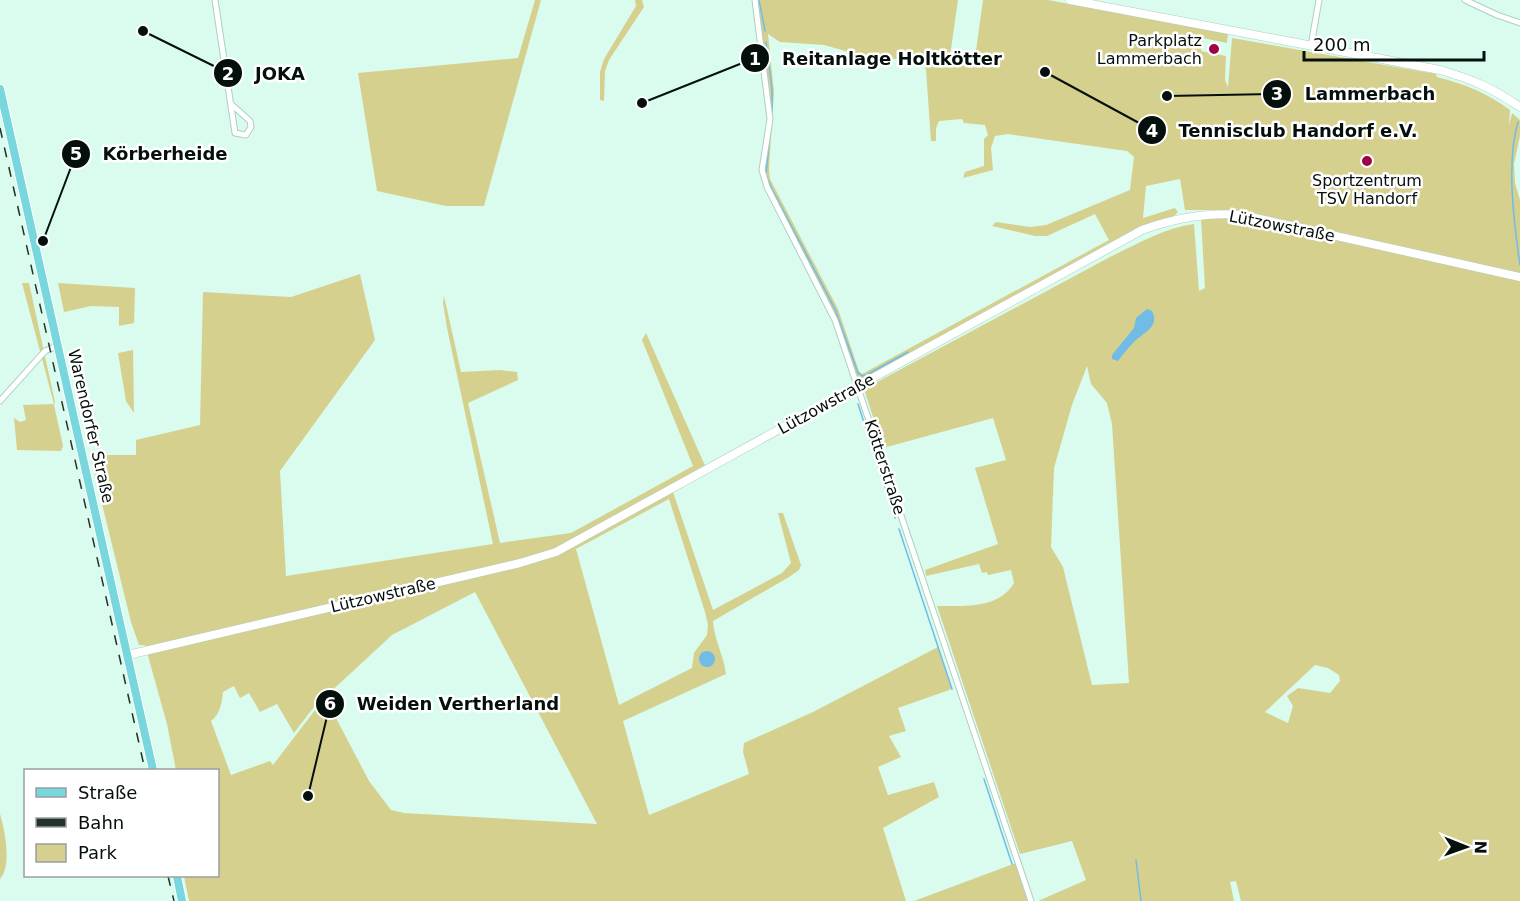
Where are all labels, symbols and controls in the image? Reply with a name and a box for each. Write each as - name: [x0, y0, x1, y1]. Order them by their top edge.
- scale bar: [1304, 24, 1484, 62]
- place label: Parkplatz Lammerbach: [1097, 31, 1202, 68]
- text: 200 m: [1313, 34, 1371, 55]
- callout: Reitanlage Holtkötter: [740, 40, 1014, 76]
- marker: Parkplatz Lammerbach: [1207, 42, 1221, 56]
- text: 1: [749, 48, 761, 69]
- text: Reitanlage Holtkötter: [782, 48, 1002, 69]
- callout: JOKA: [213, 55, 317, 91]
- text: 2: [222, 63, 234, 84]
- text: JOKA: [253, 63, 305, 84]
- callout: Lammerbach: [1262, 76, 1447, 112]
- text: 3: [1271, 83, 1283, 104]
- text: Lammerbach: [1305, 83, 1435, 104]
- callout: Tennisclub Handorf e.V.: [1137, 112, 1430, 148]
- text: 4: [1146, 120, 1158, 141]
- text: Tennisclub Handorf e.V.: [1178, 120, 1418, 141]
- callout: Körberheide: [61, 136, 240, 172]
- text: 5: [70, 143, 82, 164]
- text: Körberheide: [102, 143, 228, 164]
- marker: Sportzentrum TSV Handorf: [1360, 154, 1374, 168]
- place label: Sportzentrum TSV Handorf: [1312, 171, 1422, 208]
- street label: Lützowstraße: [1228, 206, 1336, 246]
- street label: Warendorfer Straße: [64, 347, 118, 505]
- street label: Lützowstraße: [774, 370, 878, 438]
- street label: Kötterstraße: [861, 417, 909, 517]
- street label: Lützowstraße: [329, 574, 437, 616]
- callout: Weiden Vertherland: [315, 686, 572, 722]
- text: 6: [324, 693, 336, 714]
- text: Weiden Vertherland: [357, 693, 559, 714]
- legend: [24, 769, 219, 877]
- text: Straße: [78, 782, 137, 803]
- text: Bahn: [78, 812, 124, 833]
- north arrow: [1436, 817, 1496, 877]
- text: N: [1471, 840, 1490, 854]
- text: Park: [78, 842, 117, 863]

